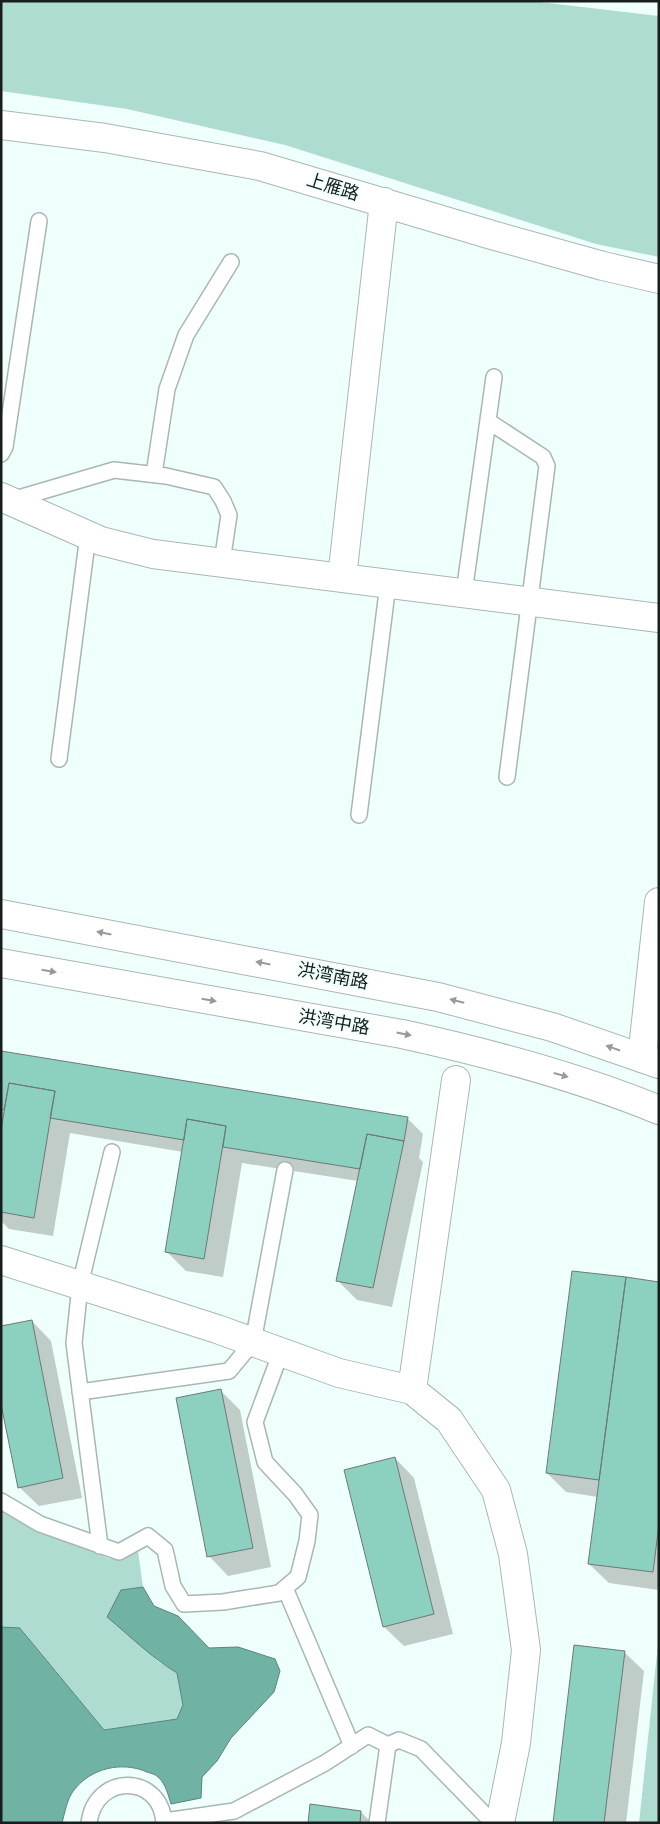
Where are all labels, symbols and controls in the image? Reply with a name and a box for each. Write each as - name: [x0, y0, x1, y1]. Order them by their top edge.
- street label: 上雁路: [304, 169, 362, 205]
- one-way arrow: [95, 928, 111, 936]
- street label: 洪湾南路: [296, 958, 370, 994]
- one-way arrow: [255, 959, 271, 967]
- one-way arrow: [42, 968, 58, 976]
- one-way arrow: [202, 996, 218, 1004]
- one-way arrow: [450, 997, 465, 1005]
- street label: 洪湾中路: [297, 1005, 371, 1039]
- one-way arrow: [396, 1030, 411, 1038]
- one-way arrow: [605, 1044, 620, 1051]
- one-way arrow: [554, 1071, 569, 1079]

